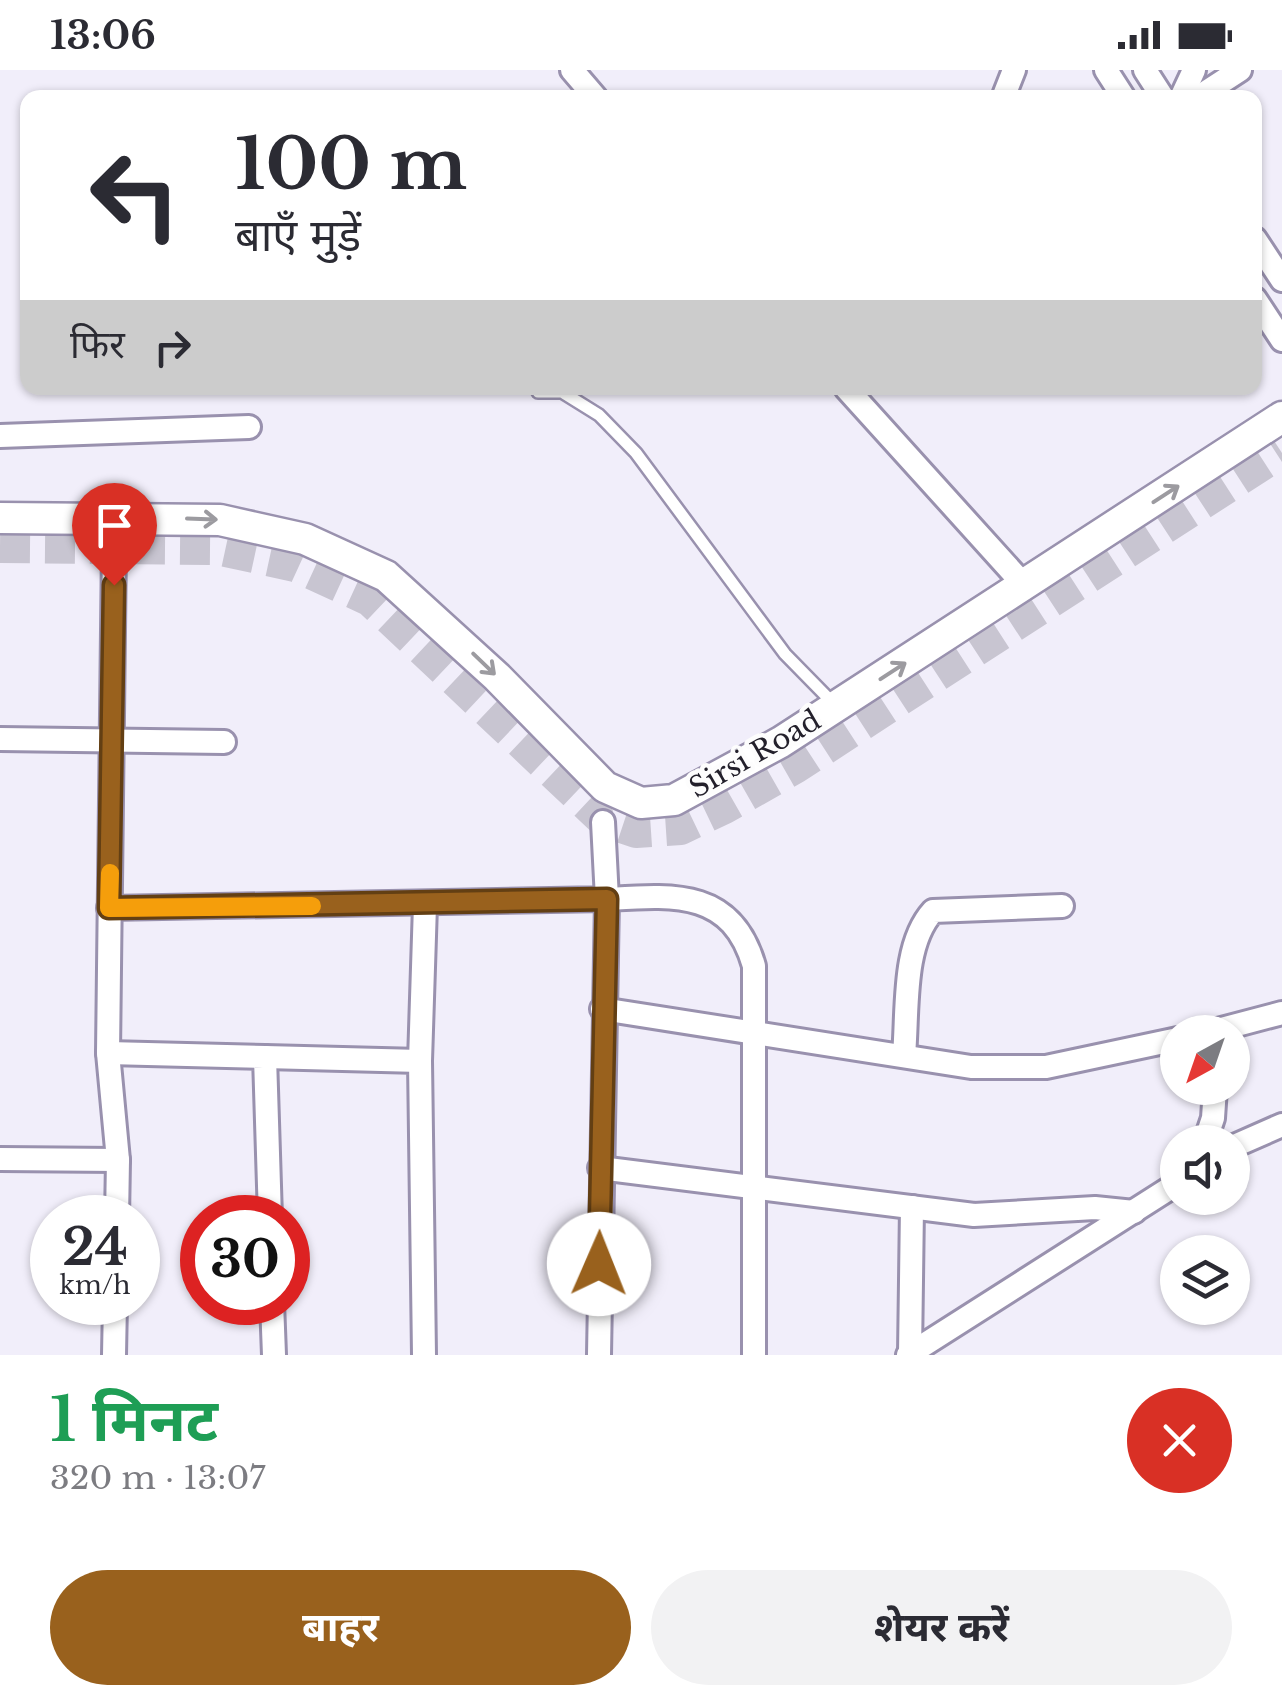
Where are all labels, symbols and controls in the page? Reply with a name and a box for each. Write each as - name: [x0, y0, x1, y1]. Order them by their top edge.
- text: 13:06: [50, 12, 156, 59]
- text: 100 m: [235, 121, 467, 208]
- icon: left: [70, 130, 200, 260]
- text: बाएँ मुड़ें: [235, 207, 361, 263]
- icon: right: [145, 320, 200, 375]
- text: फिर: [70, 321, 125, 368]
- pin: [72, 483, 157, 586]
- one-way arrow: [1152, 484, 1179, 504]
- icon: arrive: [87, 498, 142, 553]
- one-way arrow: [186, 510, 218, 529]
- one-way arrow: [471, 652, 495, 676]
- one-way arrow: [878, 660, 907, 681]
- street label: Sirsi Road: [683, 702, 827, 806]
- north arrow: [1160, 1015, 1250, 1105]
- map controls: [1160, 1015, 1250, 1325]
- button: sound: [1160, 1125, 1250, 1215]
- speed limit sign: 30: [180, 1195, 310, 1325]
- position arrow: [547, 1212, 651, 1316]
- text: 24: [62, 1216, 128, 1279]
- button: layers: [1160, 1235, 1250, 1325]
- text: km/h: [60, 1270, 130, 1301]
- text: 1 मिनट: [50, 1383, 218, 1457]
- button: close: [1127, 1388, 1232, 1493]
- text: 320 m · 13:07: [50, 1458, 265, 1498]
- button: बाहर: [50, 1570, 631, 1685]
- button: शेयर करें: [651, 1570, 1232, 1685]

